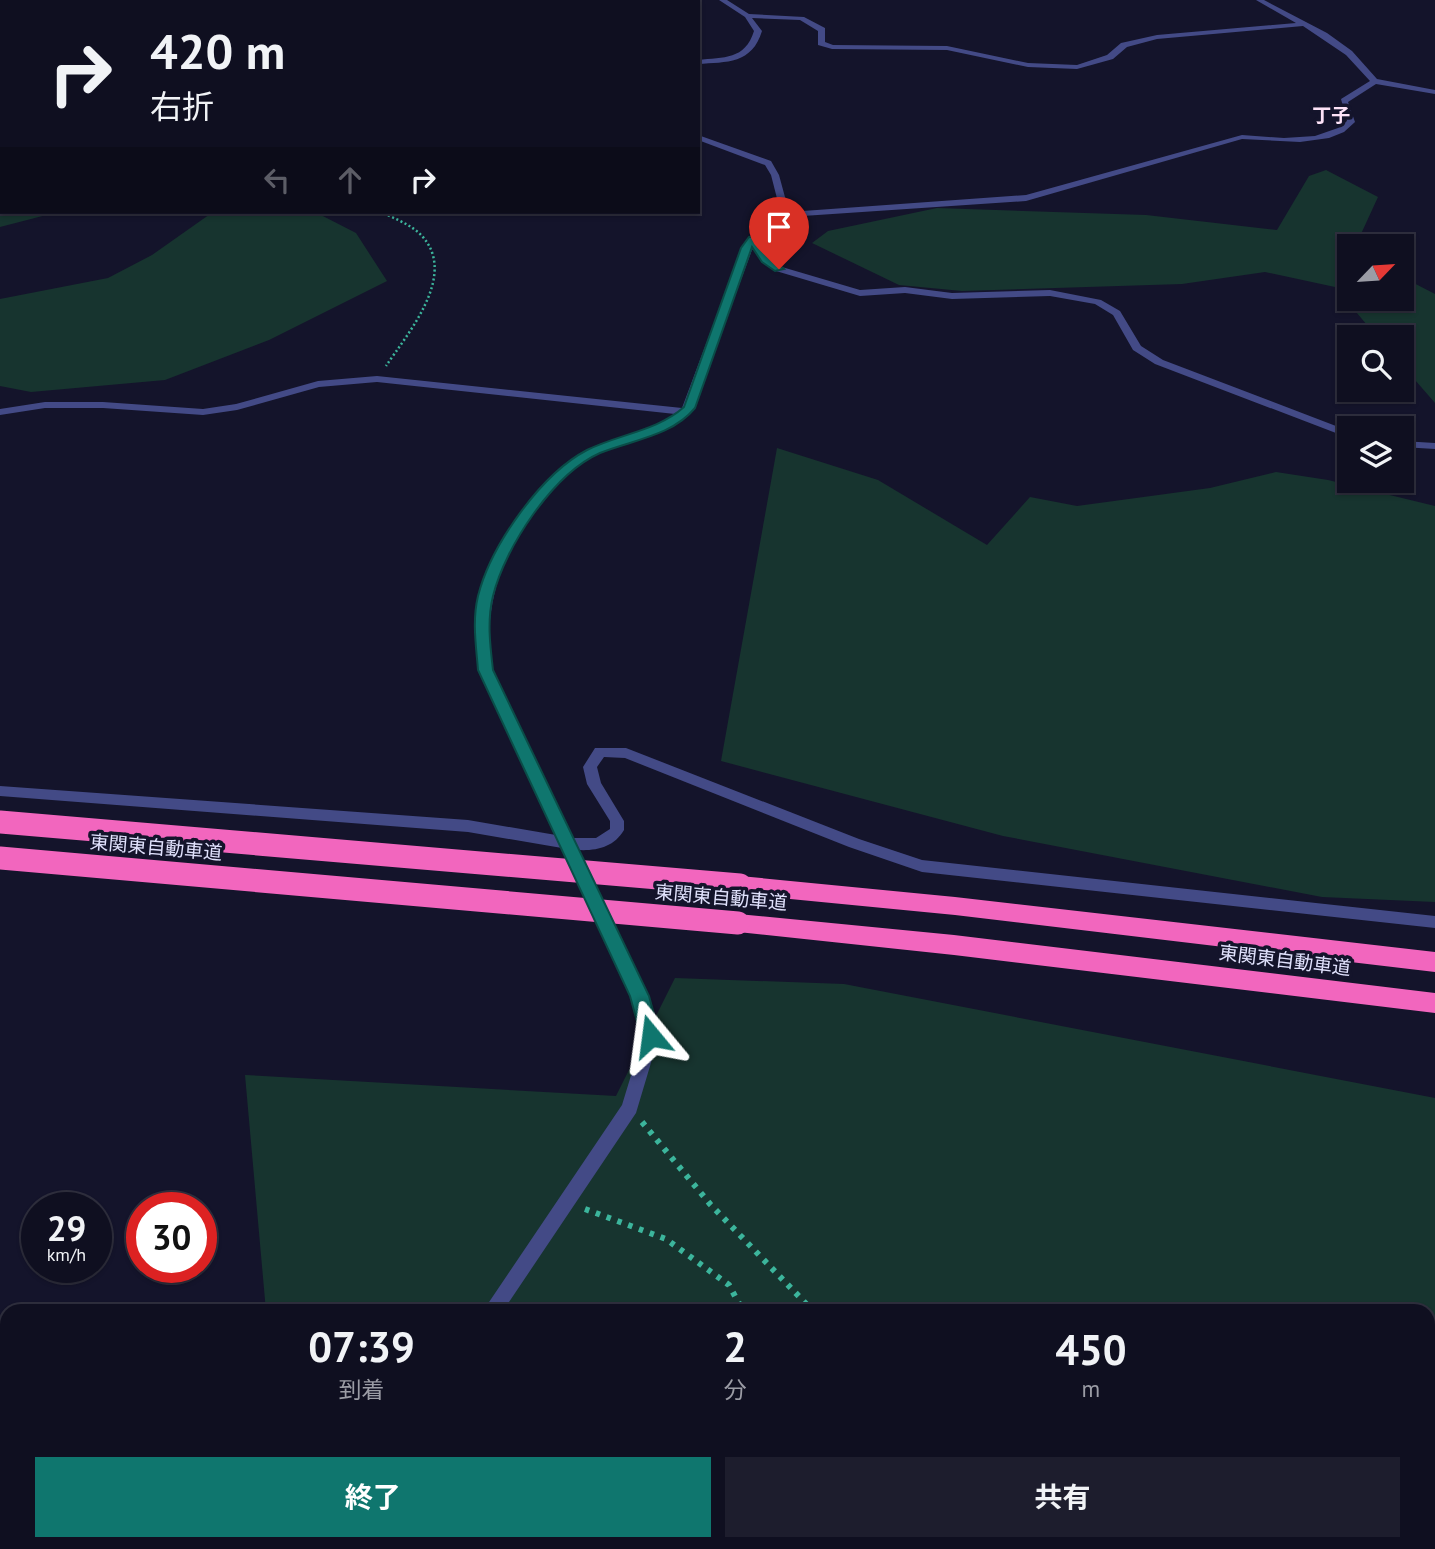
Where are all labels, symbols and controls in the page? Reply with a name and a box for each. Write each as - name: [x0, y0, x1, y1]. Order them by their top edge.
- text: 420 m: [150, 19, 285, 83]
- icon: right: [35, 28, 126, 119]
- text: 右折: [150, 85, 214, 127]
- district label: 丁子: [1312, 103, 1350, 127]
- icon: left: [258, 161, 296, 199]
- icon: ahead: [331, 161, 369, 199]
- icon: right: [404, 161, 442, 199]
- pin: [749, 197, 809, 269]
- icon: arrive: [760, 208, 798, 246]
- north arrow: [1337, 234, 1414, 312]
- map controls: [1337, 234, 1414, 493]
- button: search: [1337, 325, 1414, 402]
- button: layers: [1337, 416, 1414, 493]
- street label: 東関東自動車道: [89, 829, 223, 865]
- street label: 東関東自動車道: [654, 879, 788, 915]
- street label: 東関東自動車道: [1218, 940, 1352, 980]
- position arrow: [614, 999, 688, 1073]
- speed limit sign: 30: [126, 1192, 217, 1283]
- text: 29: [47, 1205, 86, 1251]
- text: km/h: [47, 1243, 86, 1266]
- text: 07:39: [308, 1319, 415, 1374]
- text: 2: [723, 1319, 747, 1374]
- text: 450: [1055, 1322, 1127, 1377]
- text: m: [1082, 1374, 1100, 1403]
- text: 到着: [339, 1375, 385, 1404]
- text: 分: [724, 1375, 747, 1404]
- button: 終了: [35, 1457, 711, 1537]
- button: 共有: [725, 1457, 1400, 1537]

